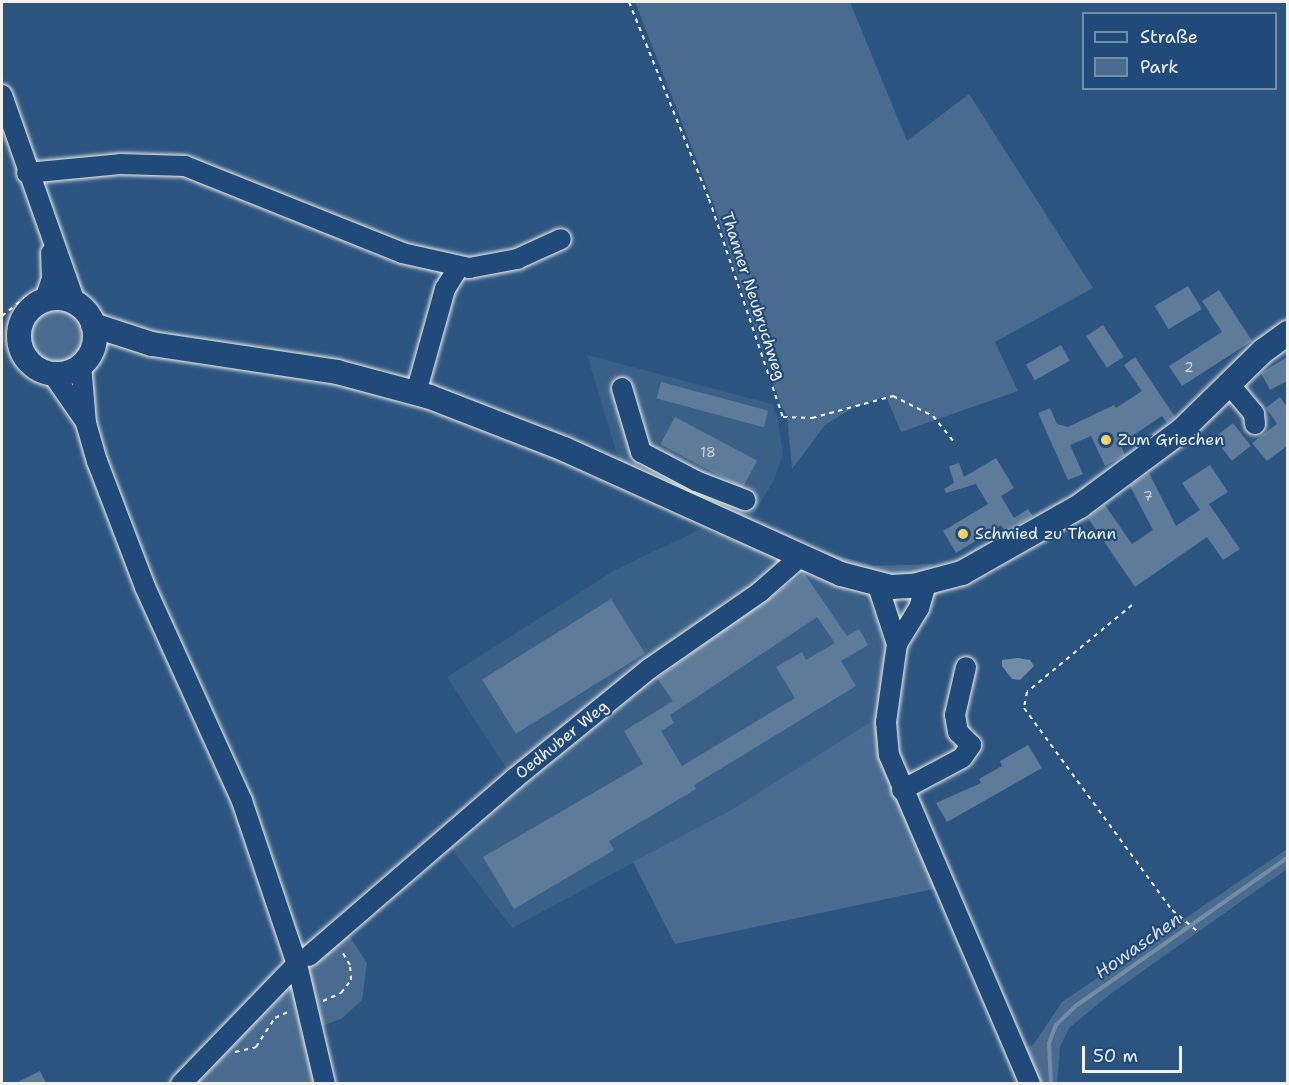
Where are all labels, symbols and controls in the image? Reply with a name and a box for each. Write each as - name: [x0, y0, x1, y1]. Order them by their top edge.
- legend: [1082, 12, 1277, 90]
- text: Straße: [1140, 25, 1198, 49]
- text: Park: [1140, 55, 1179, 79]
- street label: Thanner Neubruchweg: [717, 210, 789, 382]
- house number: 2: [1184, 359, 1194, 375]
- place label: Zum Griechen: [1118, 430, 1224, 450]
- marker: Zum Griechen: [1099, 433, 1113, 447]
- house number: 18: [700, 444, 716, 460]
- house number: 7: [1143, 488, 1153, 504]
- place label: Schmied zu Thann: [975, 524, 1116, 544]
- marker: Schmied zu Thann: [956, 527, 970, 541]
- street label: Oedhuber Weg: [512, 697, 612, 783]
- water label: Howaschen: [1091, 908, 1185, 984]
- scale bar: [1085, 1034, 1186, 1072]
- text: 50 m: [1093, 1044, 1138, 1068]

